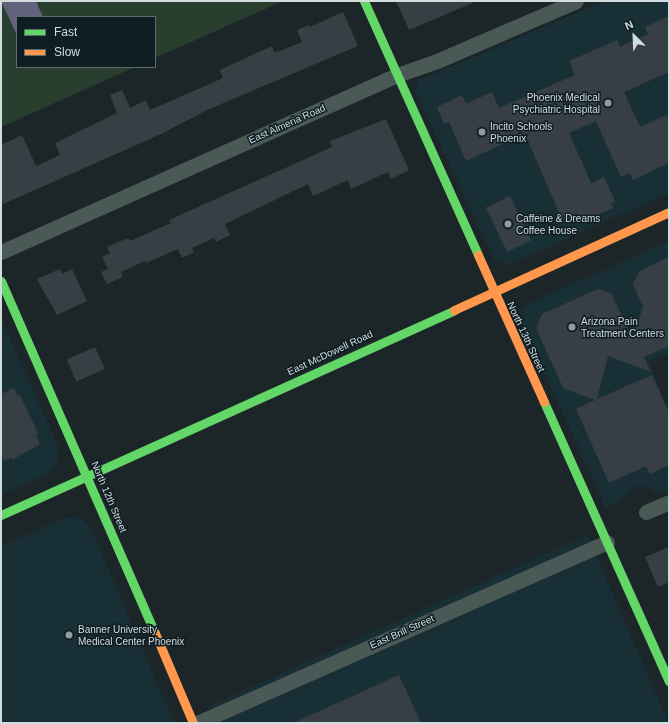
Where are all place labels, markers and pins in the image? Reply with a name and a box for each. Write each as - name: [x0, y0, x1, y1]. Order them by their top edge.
- place label: Phoenix Medical Psychiatric Hospital: [513, 91, 600, 114]
- marker: Phoenix Medical Psychiatric Hospital: [603, 98, 613, 108]
- place label: Incito Schools Phoenix: [490, 120, 552, 144]
- marker: Incito Schools Phoenix: [477, 127, 487, 137]
- place label: Caffeine & Dreams Coffee House: [516, 212, 600, 236]
- marker: Caffeine & Dreams Coffee House: [503, 219, 513, 229]
- place label: Arizona Pain Treatment Centers: [581, 315, 664, 338]
- marker: Arizona Pain Treatment Centers: [566, 321, 578, 333]
- place label: Banner University Medical Center Phoenix: [78, 623, 184, 646]
- marker: Banner University Medical Center Phoenix: [63, 629, 75, 641]

